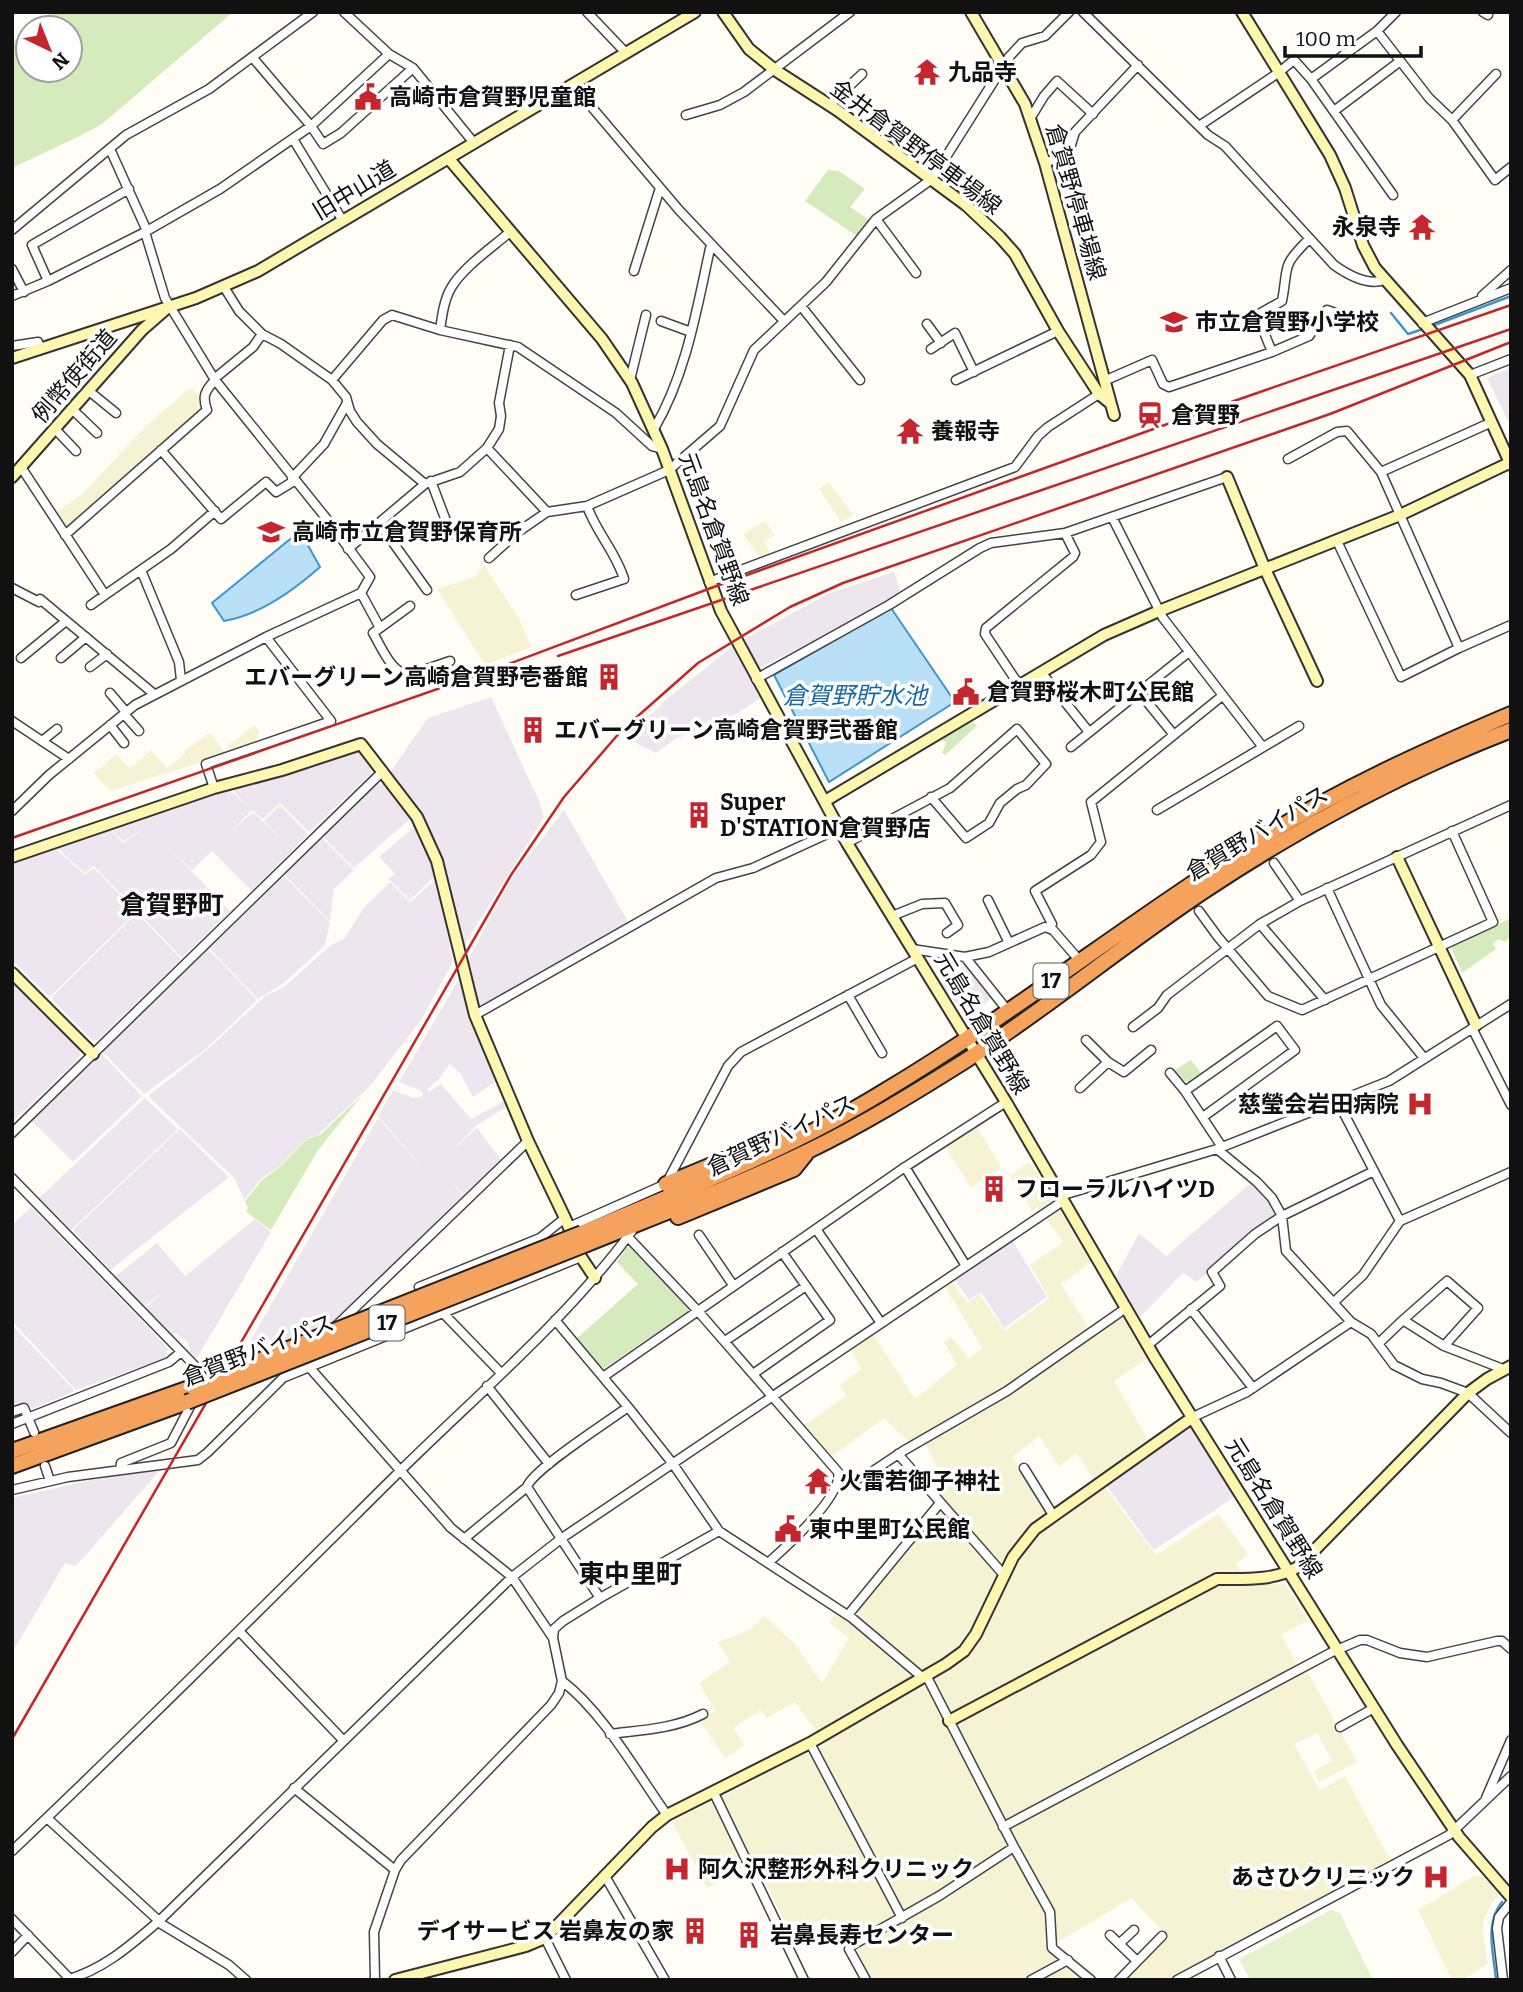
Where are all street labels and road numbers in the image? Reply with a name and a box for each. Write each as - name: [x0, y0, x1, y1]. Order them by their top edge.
- street label: 金井倉賀野停車場線: [825, 74, 1007, 220]
- street label: 倉賀野停車場線: [1040, 121, 1112, 283]
- street label: 旧中山道: [307, 154, 401, 226]
- street label: 例幣使街道: [26, 323, 122, 429]
- street label: 元島名倉賀野線: [673, 449, 755, 609]
- street label: 倉賀野バイパス: [1181, 780, 1333, 886]
- street label: 元島名倉賀野線: [929, 947, 1035, 1099]
- road number: 17: [1034, 964, 1068, 998]
- street label: 倉賀野バイパス: [702, 1088, 860, 1182]
- road number: 17: [370, 1306, 404, 1340]
- street label: 倉賀野バイパス: [178, 1308, 338, 1392]
- street label: 元島名倉賀野線: [1219, 1432, 1329, 1584]

